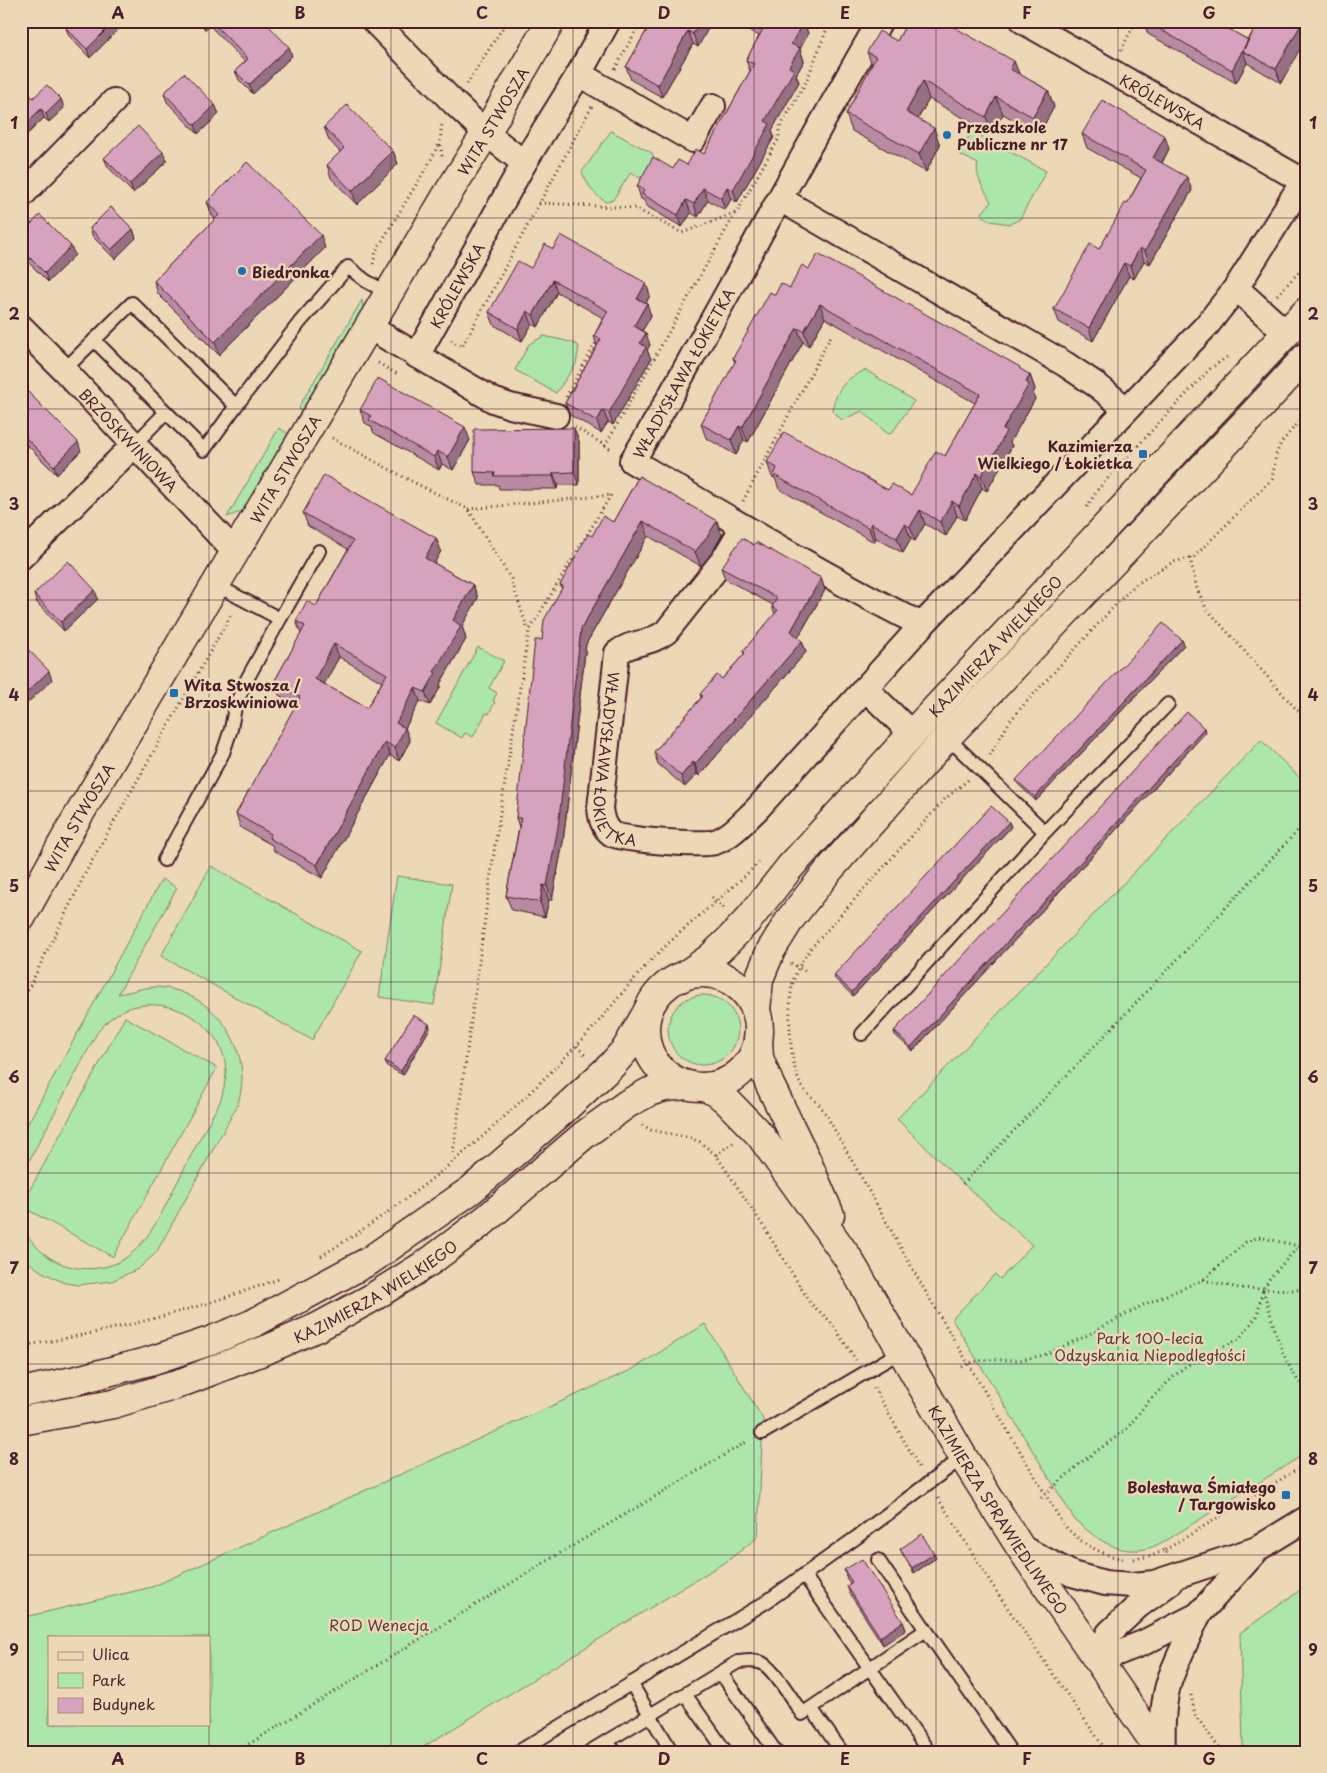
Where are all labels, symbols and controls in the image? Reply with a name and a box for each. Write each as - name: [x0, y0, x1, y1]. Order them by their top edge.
- text: A: [112, 0, 125, 24]
- text: B: [295, 0, 306, 24]
- text: C: [476, 0, 488, 24]
- text: D: [658, 0, 670, 24]
- text: E: [840, 0, 850, 24]
- text: F: [1022, 0, 1032, 24]
- text: G: [1202, 0, 1216, 24]
- street label: WITA STWOSZA: [451, 62, 534, 180]
- street label: KRÓLEWSKA: [1116, 67, 1210, 134]
- text: 1: [10, 110, 18, 134]
- text: 1: [1309, 110, 1317, 134]
- place label: Przedszkole Publiczne nr 17: [957, 115, 1068, 155]
- marker: Przedszkole Publiczne nr 17: [941, 129, 953, 141]
- street label: KRÓLEWSKA: [423, 238, 489, 332]
- place label: Biedronka: [252, 260, 330, 283]
- marker: Biedronka: [236, 265, 248, 277]
- street label: WŁADYSŁAWA ŁOKIETKA: [627, 284, 739, 462]
- text: 2: [8, 301, 20, 325]
- text: 2: [1307, 301, 1319, 325]
- street label: BRZOSKWINIOWA: [75, 382, 184, 496]
- street label: WITA STWOSZA: [243, 410, 326, 527]
- place label: Kazimierza Wielkiego / Łokietka: [977, 434, 1134, 474]
- marker: Kazimierza Wielkiego / Łokietka: [1137, 448, 1149, 460]
- text: 3: [9, 491, 19, 515]
- text: 3: [1308, 491, 1318, 515]
- street label: KAZIMIERZA WIELKIEGO: [922, 570, 1067, 722]
- street label: WŁADYSŁAWA ŁOKIETKA: [588, 671, 638, 851]
- place label: Wita Stwosza / Brzoskwiniowa: [184, 673, 301, 713]
- text: 4: [9, 682, 20, 706]
- text: 4: [1308, 682, 1319, 706]
- marker: Wita Stwosza / Brzoskwiniowa: [168, 687, 180, 699]
- street label: WITA STWOSZA: [38, 758, 119, 876]
- text: 5: [9, 873, 19, 897]
- text: 5: [1308, 873, 1318, 897]
- text: 6: [8, 1064, 20, 1088]
- text: 6: [1307, 1064, 1319, 1088]
- street label: KAZIMIERZA WIELKIEGO: [290, 1234, 461, 1348]
- text: 7: [9, 1255, 19, 1279]
- text: 7: [1308, 1255, 1318, 1279]
- park label: Park 100-lecia Odzyskania Niepodległości: [1054, 1326, 1246, 1366]
- street label: KAZIMIERZA SPRAWIEDLIWEGO: [924, 1400, 1074, 1618]
- text: 8: [9, 1446, 19, 1470]
- text: 8: [1308, 1446, 1318, 1470]
- place label: Bolesława Śmiałego / Targowisko: [1127, 1475, 1276, 1515]
- marker: Bolesława Śmiałego / Targowisko: [1280, 1489, 1292, 1501]
- park label: ROD Wenecja: [329, 1613, 430, 1636]
- legend: [48, 1636, 210, 1726]
- text: 9: [9, 1637, 19, 1661]
- text: 9: [1308, 1637, 1318, 1661]
- text: Ulica: [92, 1642, 130, 1665]
- text: Park: [92, 1668, 126, 1691]
- text: Budynek: [92, 1692, 155, 1715]
- text: A: [112, 1746, 125, 1770]
- text: B: [295, 1746, 306, 1770]
- text: C: [476, 1746, 488, 1770]
- text: D: [658, 1746, 670, 1770]
- text: E: [840, 1746, 850, 1770]
- text: F: [1022, 1746, 1032, 1770]
- text: G: [1202, 1746, 1216, 1770]

